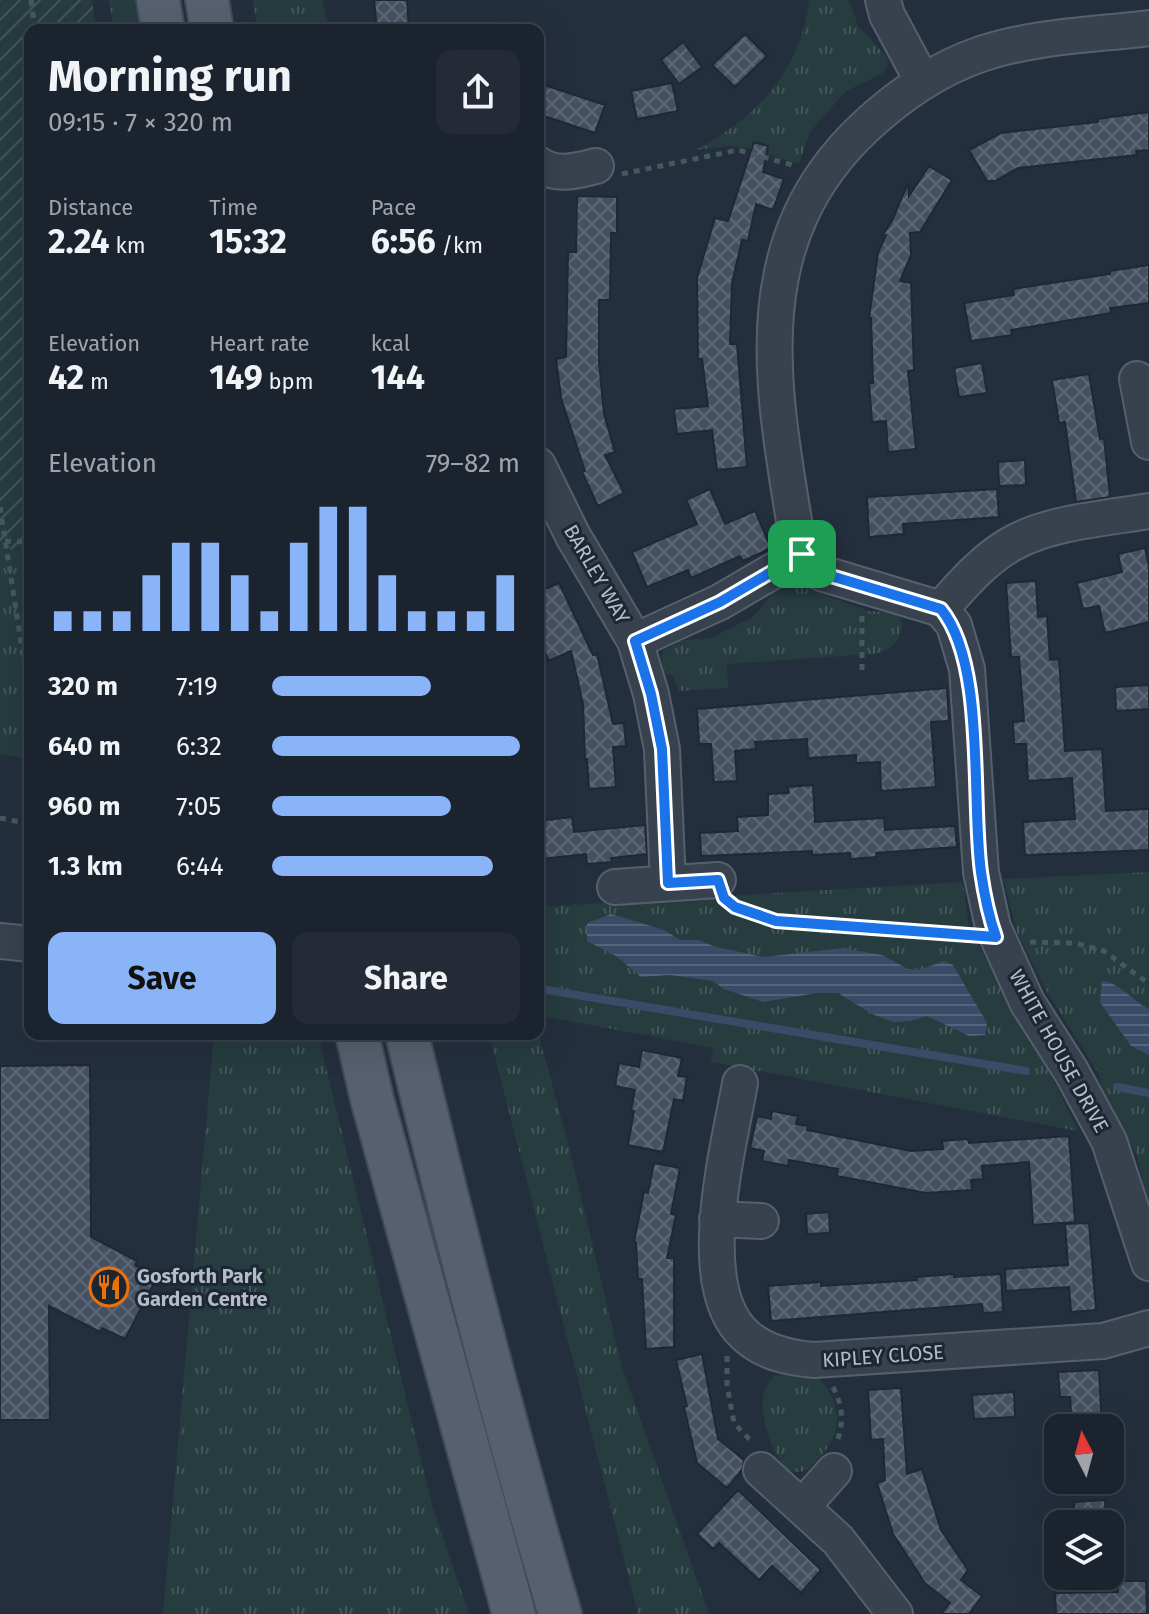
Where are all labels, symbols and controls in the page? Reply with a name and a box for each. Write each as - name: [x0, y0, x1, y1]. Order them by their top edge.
- text: Morning run: [48, 50, 292, 103]
- button: share: [436, 50, 520, 134]
- text: 09:15 · 7 × 320 m: [48, 107, 233, 138]
- text: Distance: [48, 194, 133, 221]
- text: Time: [209, 194, 258, 221]
- text: Pace: [371, 194, 416, 221]
- text: 2.24: [48, 221, 110, 262]
- text: 15:32: [209, 221, 287, 262]
- text: 6:56: [371, 221, 436, 262]
- text: km: [110, 232, 146, 259]
- text: /km: [436, 232, 483, 259]
- text: Elevation: [48, 330, 140, 357]
- text: Heart rate: [209, 330, 310, 357]
- text: kcal: [371, 330, 410, 357]
- text: 42: [48, 357, 84, 398]
- text: 149: [209, 357, 263, 398]
- text: 144: [371, 357, 425, 398]
- text: m: [84, 368, 109, 395]
- text: bpm: [263, 368, 314, 395]
- text: Elevation: [48, 448, 157, 479]
- text: 79–82 m: [426, 448, 520, 479]
- street label: BARLEY WAY: [559, 520, 635, 628]
- pin: [768, 520, 836, 588]
- icon: arrive: [780, 532, 824, 576]
- text: 320 m: [48, 671, 118, 702]
- text: 7:19: [176, 671, 218, 702]
- text: 640 m: [48, 731, 121, 762]
- text: 6:32: [176, 731, 222, 762]
- text: 960 m: [48, 791, 121, 822]
- text: 7:05: [176, 791, 221, 822]
- text: 1.3 km: [48, 851, 123, 882]
- text: 6:44: [176, 851, 224, 882]
- button: Save: [48, 932, 276, 1024]
- button: Share: [292, 932, 520, 1024]
- street label: WHITE HOUSE DRIVE: [1004, 965, 1114, 1137]
- place label: Gosforth Park Garden Centre: [137, 1264, 267, 1311]
- restaurant icon: Gosforth Park Garden Centre: [88, 1266, 130, 1308]
- street label: KIPLEY CLOSE: [821, 1340, 945, 1372]
- north arrow: [1044, 1414, 1124, 1494]
- map controls: [1044, 1414, 1124, 1590]
- button: layers: [1044, 1510, 1124, 1590]

